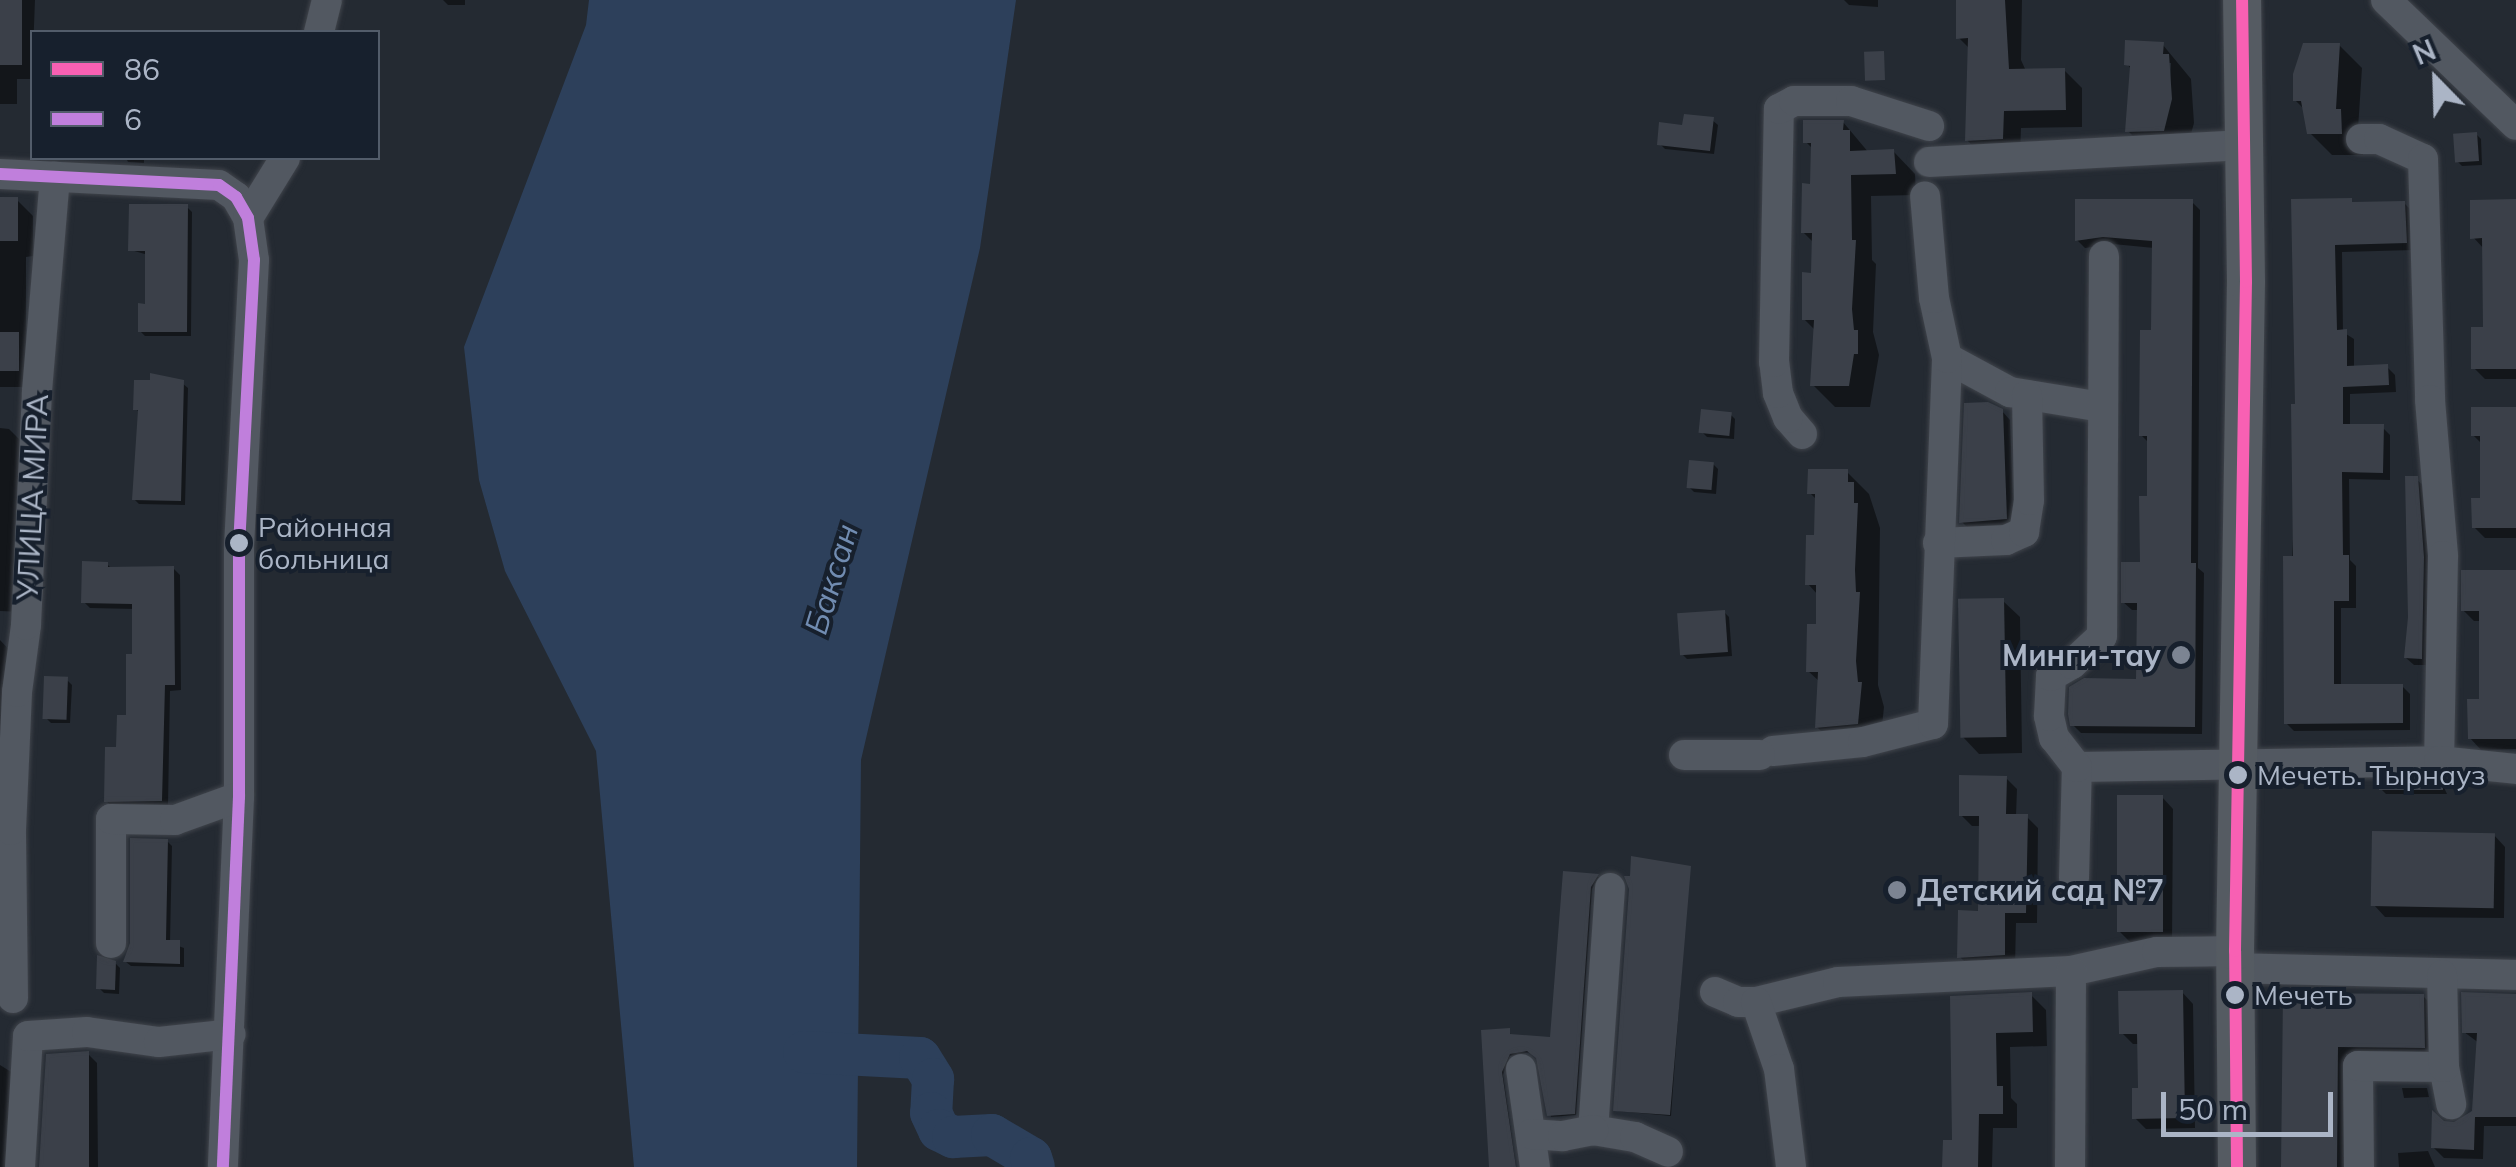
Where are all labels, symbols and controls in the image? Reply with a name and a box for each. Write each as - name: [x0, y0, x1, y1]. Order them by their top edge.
- legend: [30, 30, 380, 160]
- north arrow: [2386, 30, 2486, 130]
- text: N: [2408, 32, 2441, 72]
- text: 86: [124, 50, 160, 88]
- text: 6: [124, 100, 142, 138]
- street label: УЛИЦА МИРА: [9, 393, 55, 601]
- place label: Районная больница: [258, 510, 392, 576]
- water label: Баксан: [796, 519, 866, 639]
- marker: Районная больница: [229, 533, 249, 553]
- place label: Минги-тау: [2002, 637, 2161, 673]
- marker: Минги-тау: [2170, 644, 2192, 666]
- place label: Мечеть. Тырнауз: [2257, 758, 2485, 792]
- marker: Мечеть. Тырнауз: [2228, 765, 2248, 785]
- place label: Детский сад №7: [1917, 872, 2164, 908]
- marker: Детский сад №7: [1886, 879, 1908, 901]
- place label: Мечеть: [2254, 978, 2353, 1012]
- marker: Мечеть: [2225, 985, 2245, 1005]
- scale bar: [2166, 1072, 2338, 1134]
- text: 50 m: [2178, 1090, 2248, 1128]

